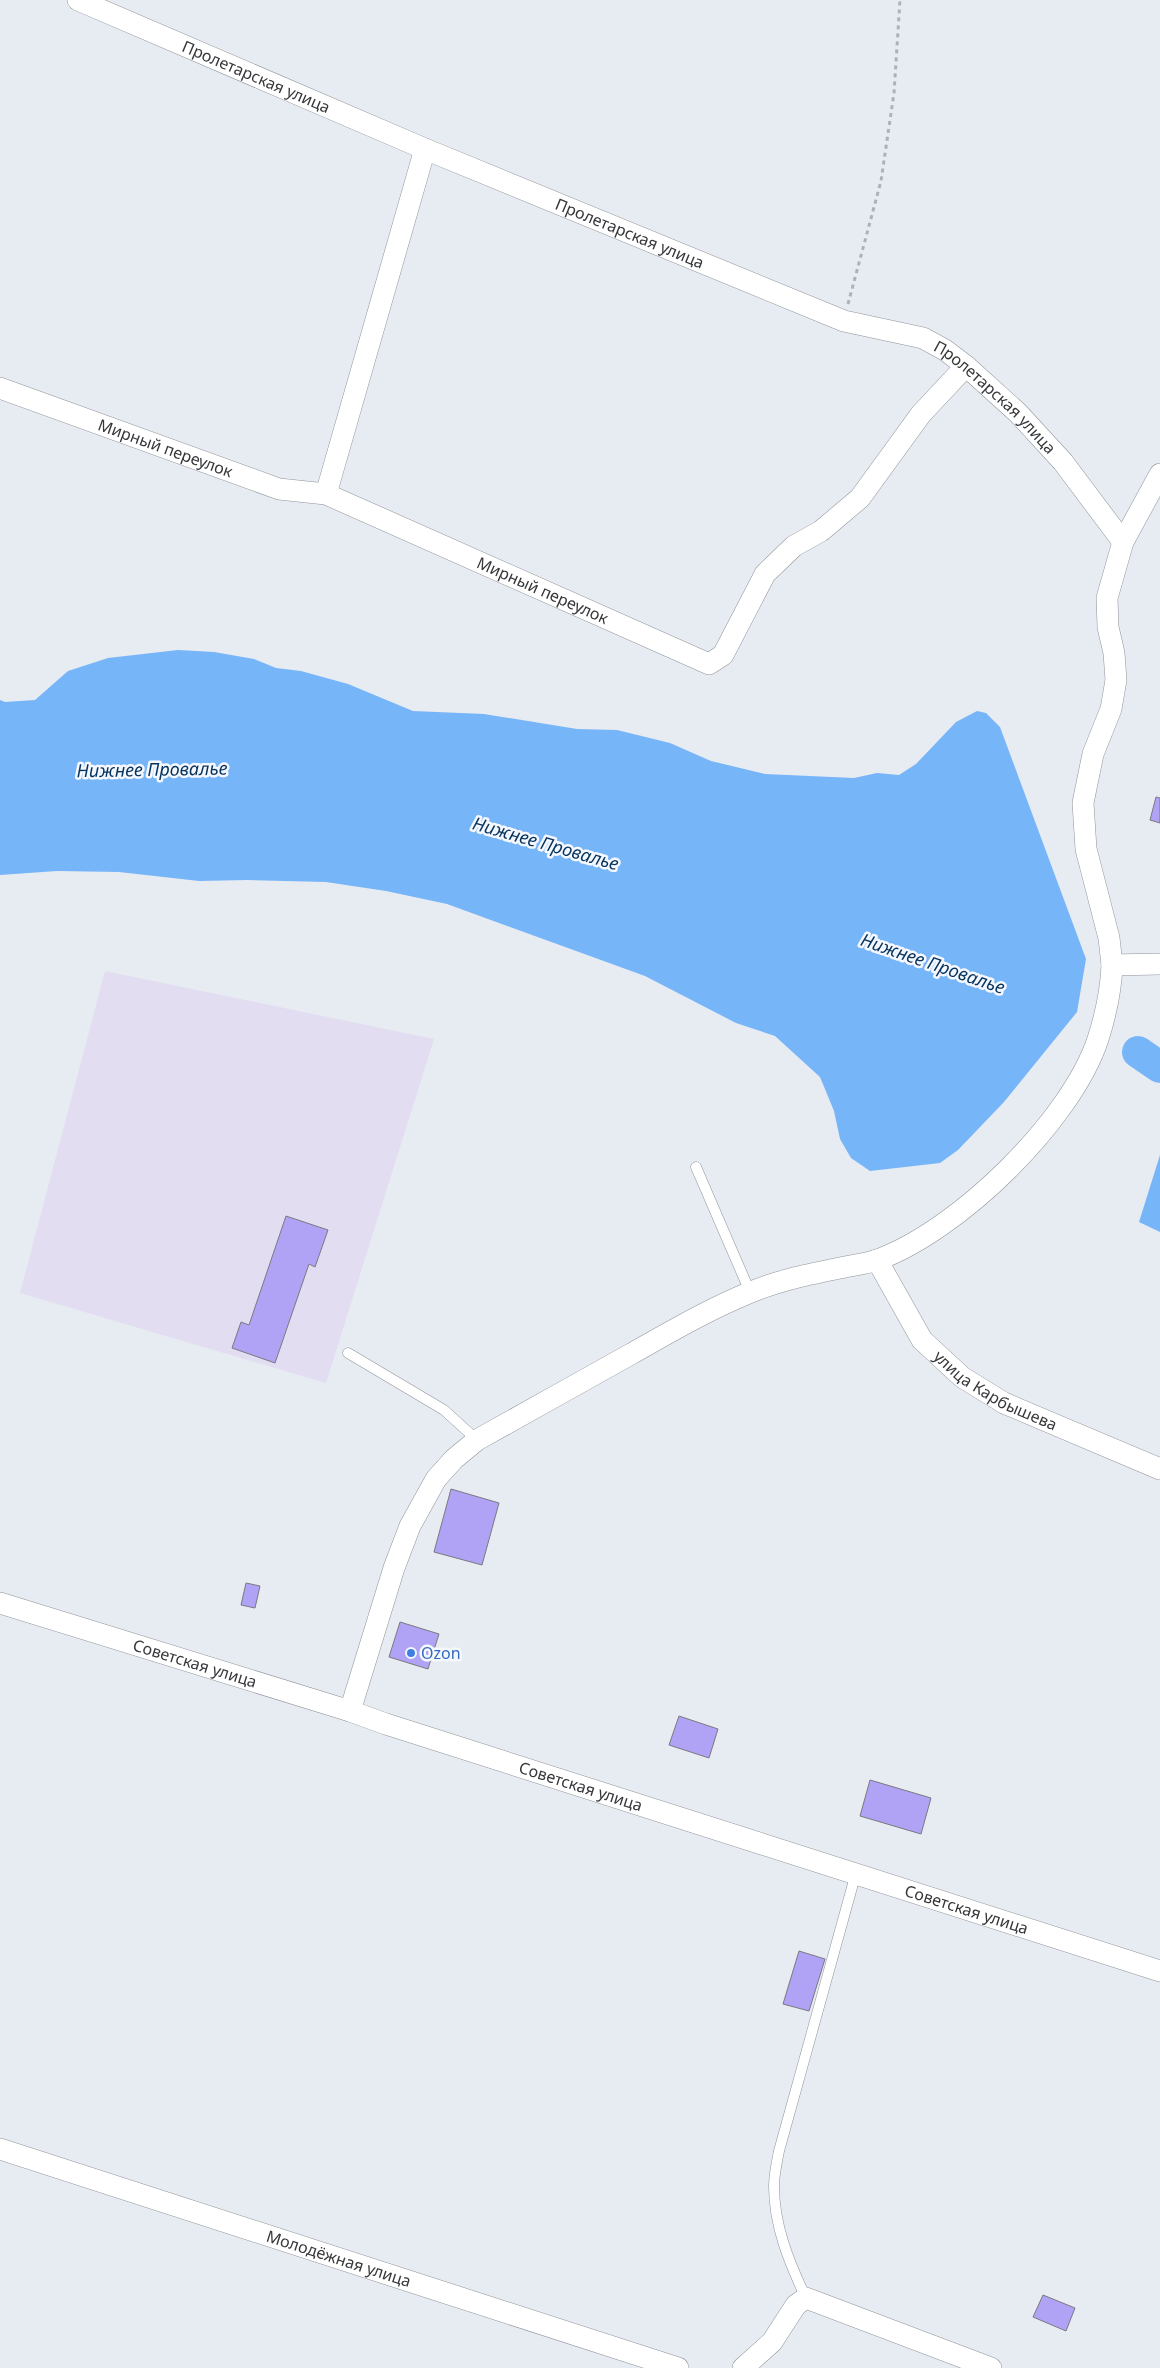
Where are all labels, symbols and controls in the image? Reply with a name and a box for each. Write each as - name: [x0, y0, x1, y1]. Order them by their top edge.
- street label: Пролетарская улица: [179, 35, 334, 118]
- street label: Пролетарская улица: [552, 193, 707, 273]
- street label: Пролетарская улица: [930, 335, 1061, 458]
- street label: Мирный переулок: [95, 413, 236, 483]
- street label: Мирный переулок: [473, 551, 612, 629]
- water label: Нижнее Провалье: [76, 756, 228, 782]
- water label: Нижнее Провалье: [470, 811, 622, 875]
- water label: Нижнее Провалье: [858, 927, 1008, 999]
- street label: улица Карбышева: [929, 1345, 1061, 1435]
- street label: Советская улица: [130, 1634, 260, 1693]
- place label: Ozon: [421, 1642, 461, 1664]
- marker: Ozon: [405, 1647, 417, 1659]
- street label: Советская улица: [516, 1756, 645, 1816]
- street label: Советская улица: [902, 1879, 1031, 1939]
- street label: Молодёжная улица: [264, 2225, 414, 2292]

